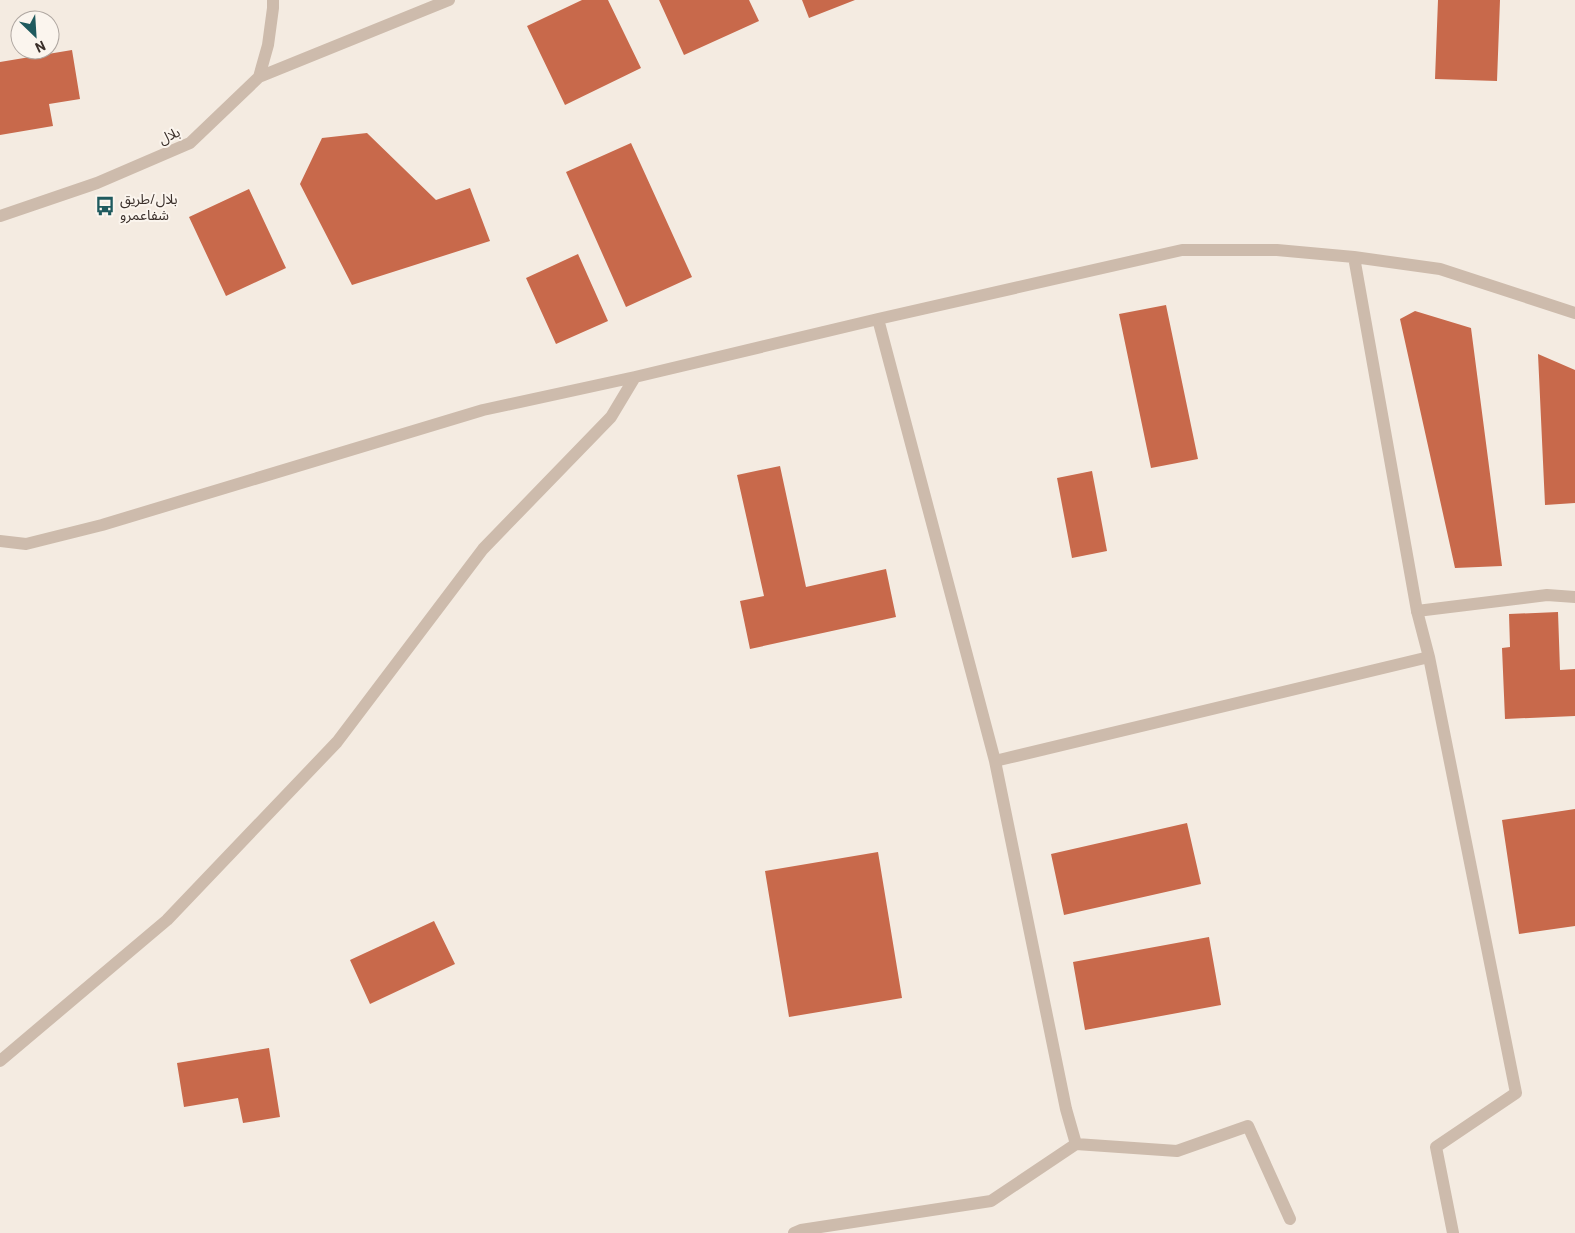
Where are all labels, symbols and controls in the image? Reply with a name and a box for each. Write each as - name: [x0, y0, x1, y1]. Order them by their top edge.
- north arrow: [10, 10, 60, 60]
- text: N: [33, 38, 49, 57]
- street label: بلال: [155, 123, 183, 148]
- place label: بلال/طريق شفاعمرو: [120, 190, 178, 224]
- bus stop icon: بلال/طريق شفاعمرو: [94, 195, 116, 217]

